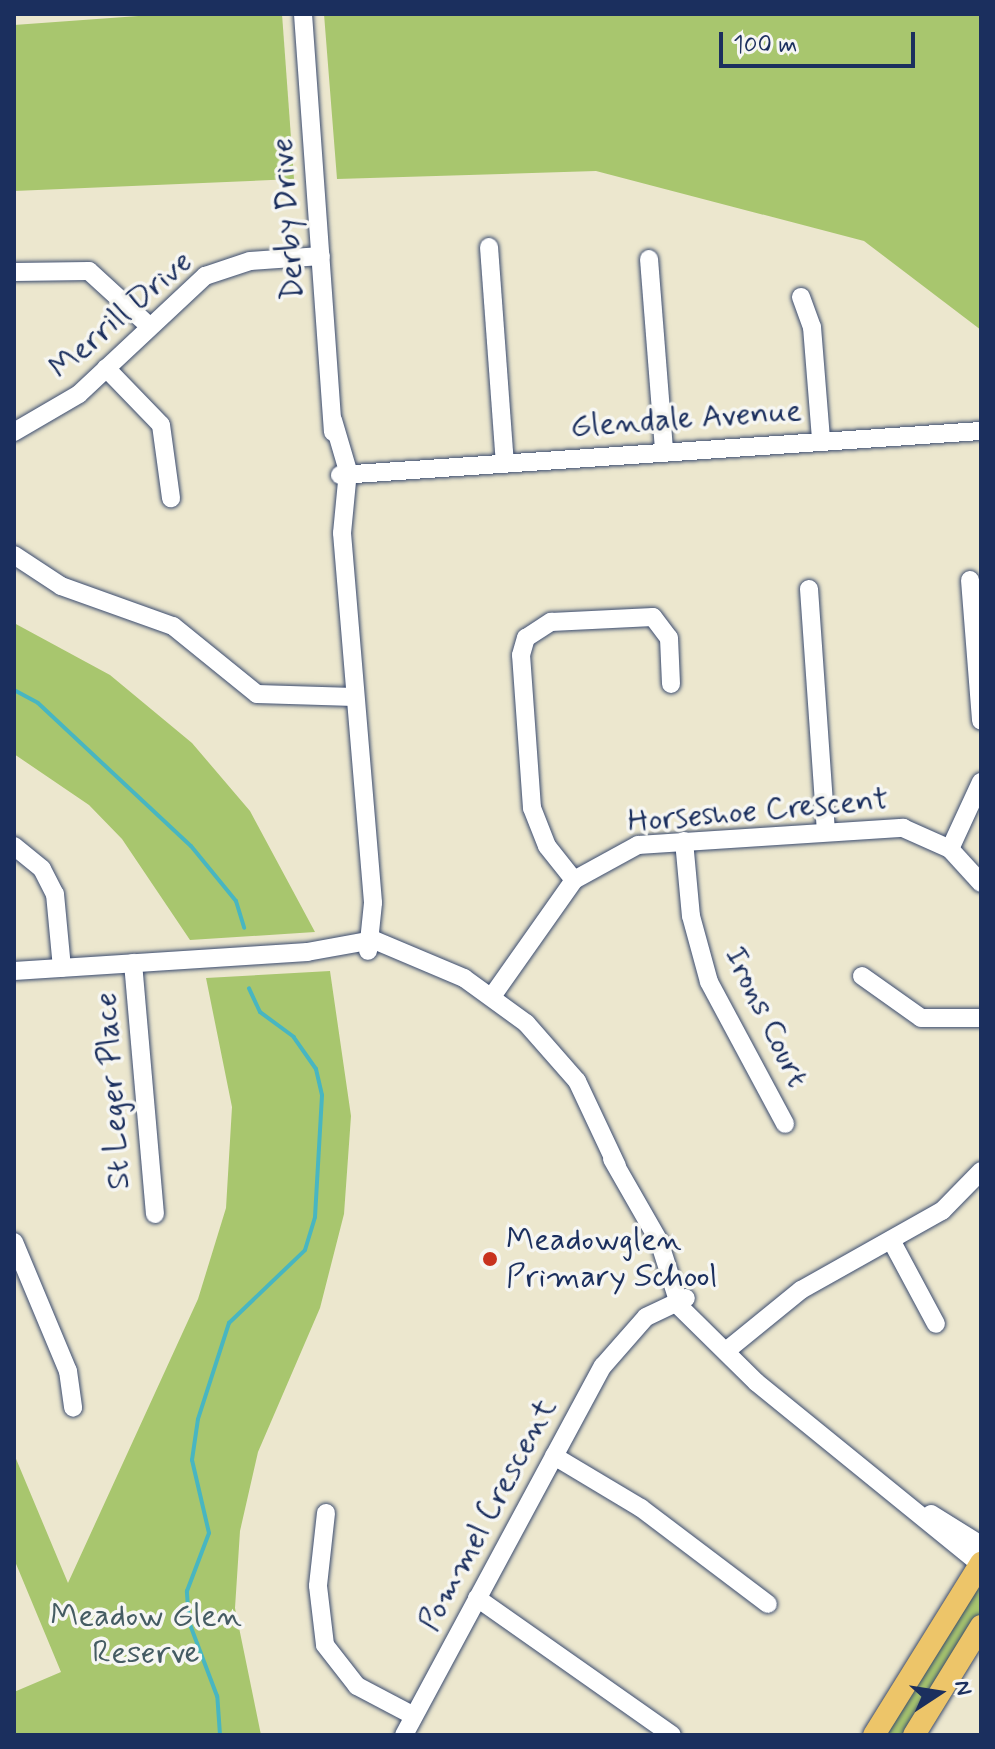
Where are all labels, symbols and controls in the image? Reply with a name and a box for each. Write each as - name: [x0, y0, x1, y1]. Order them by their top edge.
- scale bar: [723, 16, 919, 66]
- text: 100 m: [733, 30, 797, 61]
- street label: Derby Drive: [263, 137, 313, 301]
- street label: Merrill Drive: [43, 243, 199, 387]
- street label: Glendale Avenue: [569, 392, 803, 446]
- street label: Horseshoe Crescent: [626, 781, 890, 841]
- street label: Irons Court: [714, 937, 818, 1097]
- street label: St Leger Place: [87, 991, 139, 1191]
- place label: Meadowglen Primary School: [506, 1222, 717, 1297]
- marker: Meadowglen Primary School: [481, 1250, 499, 1268]
- street label: Pommel Crescent: [413, 1397, 563, 1633]
- park label: Meadow Glen Reserve: [50, 1598, 242, 1673]
- north arrow: [899, 1653, 979, 1733]
- text: N: [947, 1678, 978, 1698]

